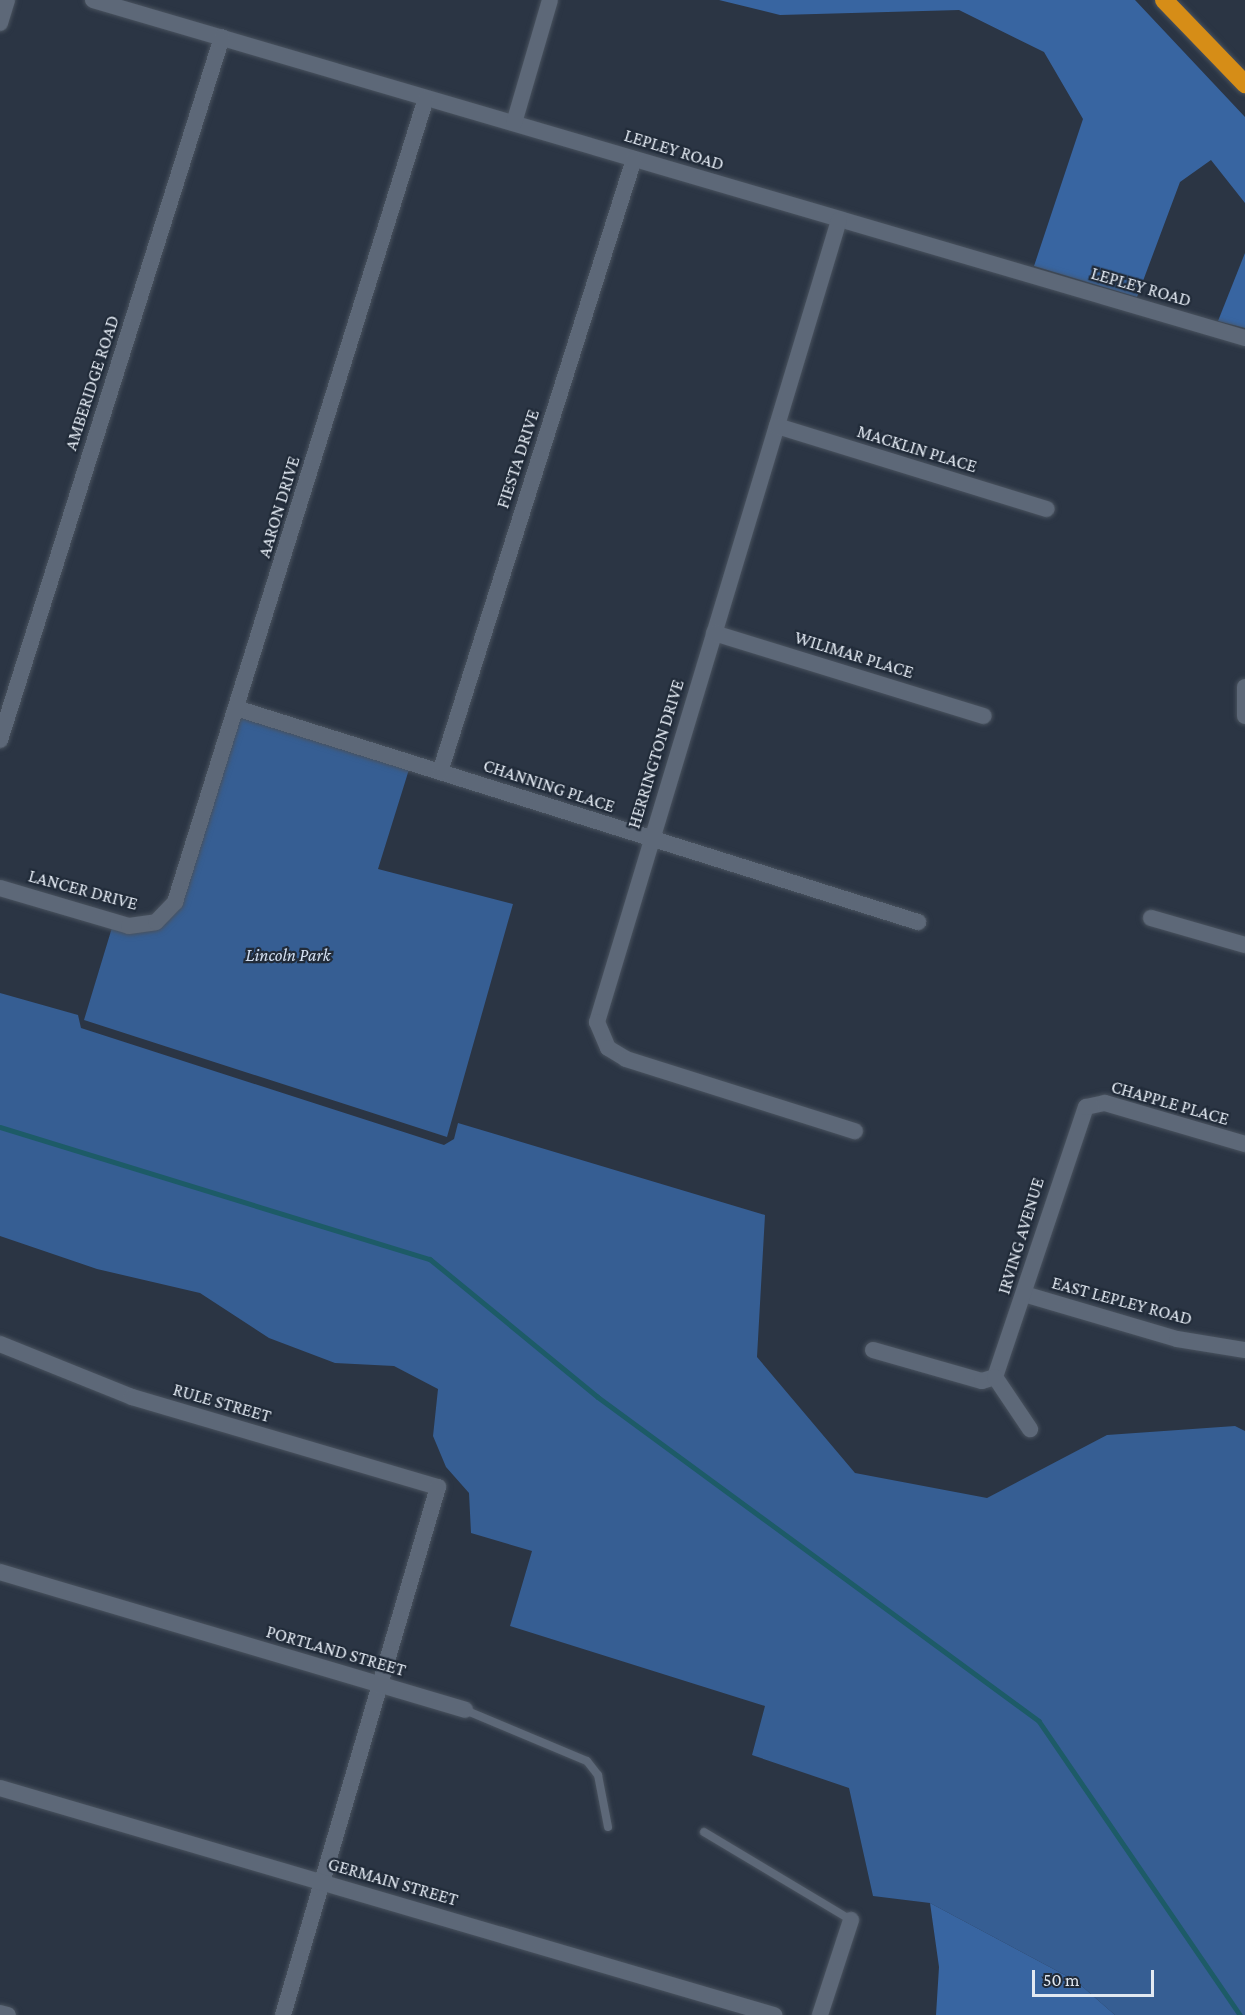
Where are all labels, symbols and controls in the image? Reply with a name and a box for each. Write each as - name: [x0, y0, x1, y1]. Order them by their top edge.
- street label: LEPLEY ROAD: [622, 125, 726, 175]
- street label: LEPLEY ROAD: [1088, 262, 1194, 312]
- street label: AMBERIDGE ROAD: [60, 313, 124, 453]
- street label: FIESTA DRIVE: [492, 407, 544, 511]
- street label: MACKLIN PLACE: [854, 421, 980, 477]
- street label: AARON DRIVE: [253, 454, 305, 560]
- street label: WILIMAR PLACE: [792, 627, 916, 683]
- street label: HERRINGTON DRIVE: [623, 677, 689, 831]
- street label: CHANNING PLACE: [481, 755, 617, 817]
- street label: LANCER DRIVE: [26, 865, 140, 915]
- park label: Lincoln Park: [245, 944, 331, 966]
- street label: CHAPPLE PLACE: [1109, 1076, 1231, 1130]
- street label: IRVING AVENUE: [993, 1175, 1049, 1297]
- street label: EAST LEPLEY ROAD: [1049, 1272, 1195, 1330]
- street label: RULE STREET: [171, 1379, 273, 1427]
- street label: PORTLAND STREET: [264, 1621, 408, 1681]
- street label: GERMAIN STREET: [325, 1853, 461, 1911]
- scale bar: [1035, 1958, 1156, 1996]
- text: 50 m: [1043, 1970, 1080, 1990]

